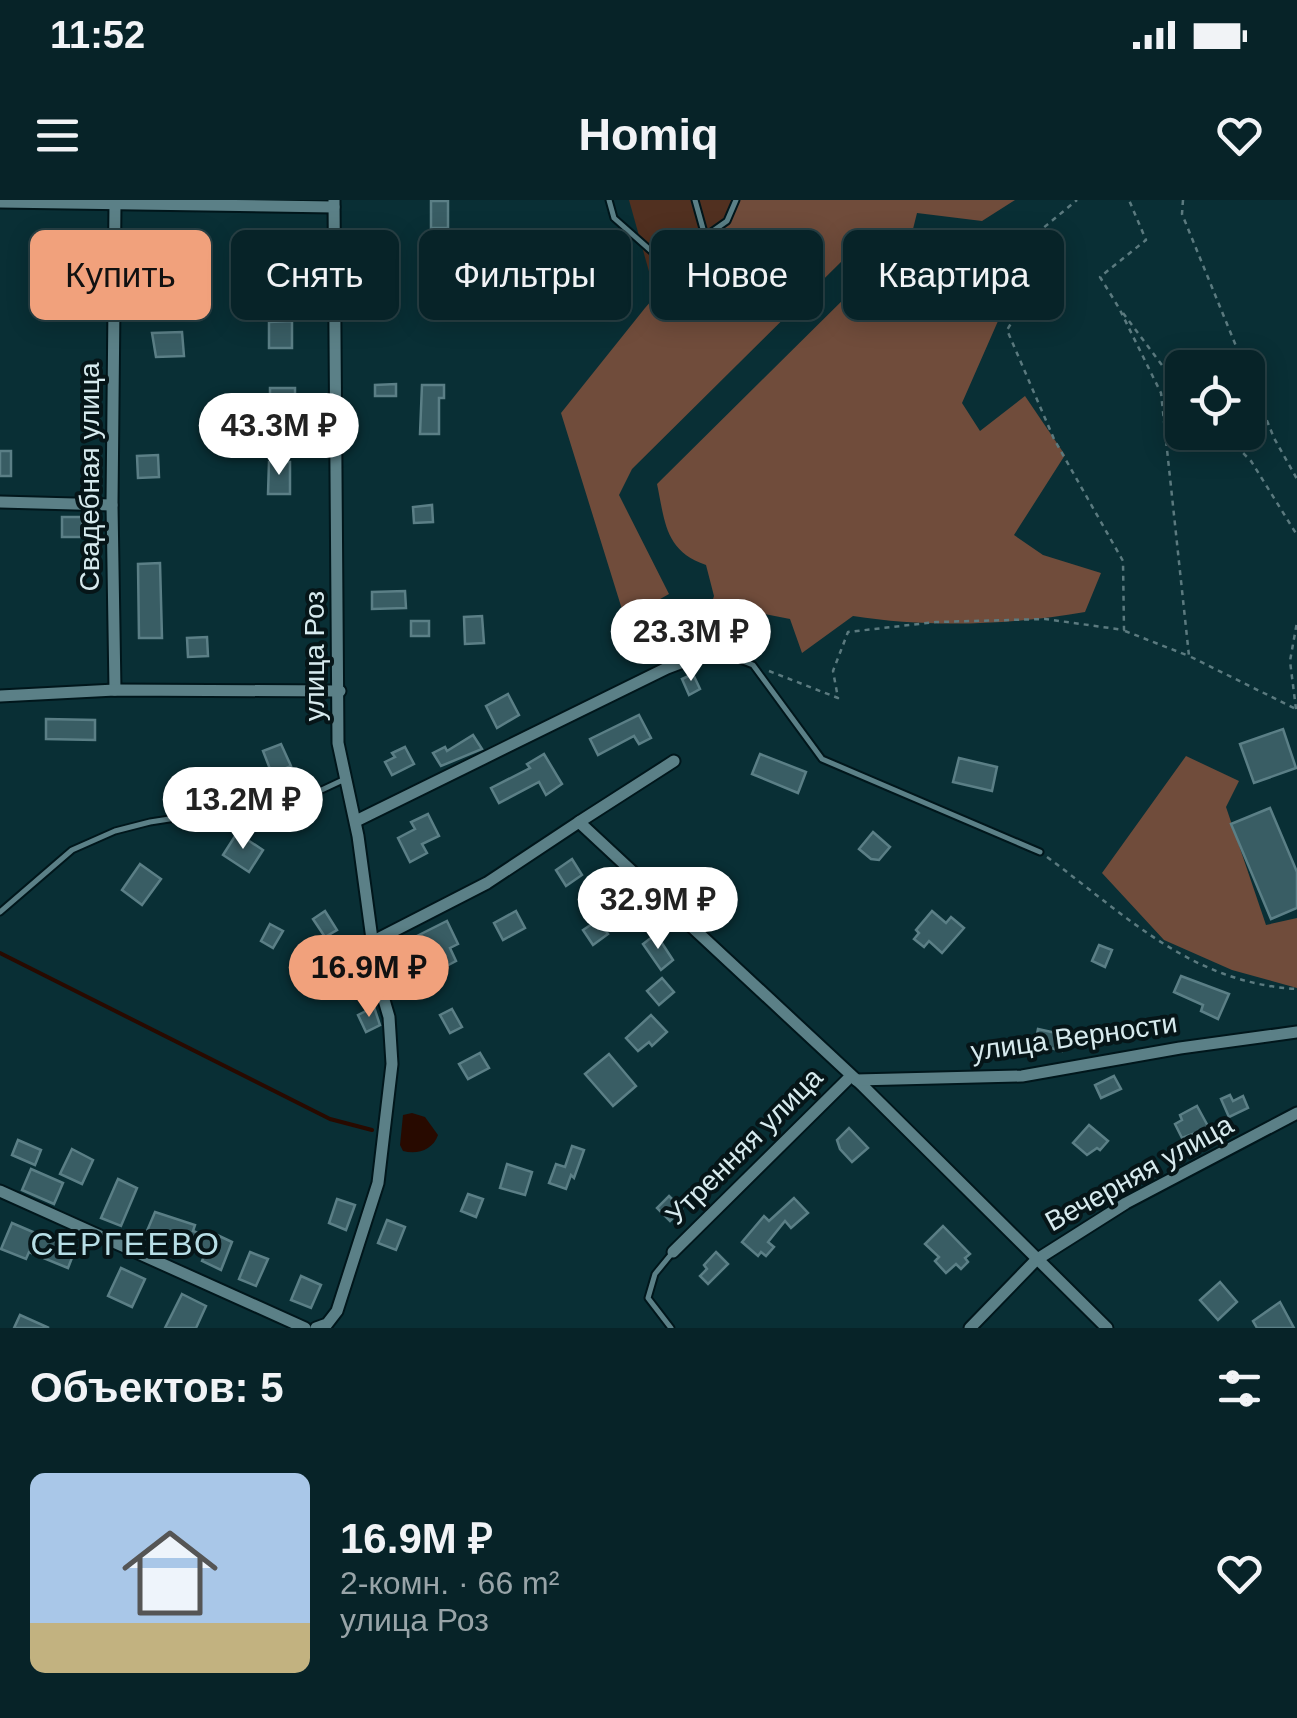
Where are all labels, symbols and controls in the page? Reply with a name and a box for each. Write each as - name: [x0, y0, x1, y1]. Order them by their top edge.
- text: 11:52: [50, 14, 145, 56]
- icon: menu: [30, 108, 85, 163]
- icon: heart: [1212, 108, 1267, 163]
- text: Homiq: [579, 109, 719, 160]
- chip: Купить: [30, 230, 211, 320]
- chip: Снять: [231, 230, 399, 320]
- chip: Фильтры: [419, 230, 631, 320]
- chip: Новое: [651, 230, 823, 320]
- chip: Квартира: [843, 230, 1064, 320]
- map controls: [1165, 350, 1265, 450]
- button: locate: [1165, 350, 1265, 450]
- street label: Свадебная улица: [74, 362, 105, 591]
- pin: 43.3M ₽: [187, 393, 371, 478]
- text: 43.3M ₽: [221, 407, 337, 443]
- street label: улица Роз: [299, 591, 330, 721]
- pin: 23.3M ₽: [599, 599, 783, 684]
- text: 23.3M ₽: [633, 613, 749, 649]
- pin: 13.2M ₽: [151, 767, 335, 852]
- text: 13.2M ₽: [185, 781, 301, 817]
- pin: 32.9M ₽: [566, 867, 750, 952]
- text: 32.9M ₽: [600, 881, 716, 917]
- pin: 16.9M ₽: [277, 935, 461, 1020]
- text: 16.9M ₽: [311, 949, 427, 985]
- street label: улица Верности: [969, 1007, 1179, 1067]
- street label: Утренняя улица: [660, 1061, 829, 1230]
- street label: Вечерняя улица: [1040, 1108, 1239, 1237]
- district label: СЕРГЕЕВО: [31, 1226, 221, 1262]
- icon: filters: [1212, 1361, 1267, 1416]
- text: Объектов: 5: [30, 1364, 284, 1411]
- icon: home: [110, 1513, 230, 1633]
- text: 16.9M ₽: [340, 1515, 493, 1562]
- icon: heart: [1212, 1546, 1267, 1601]
- text: 2-комн. · 66 m²: [340, 1565, 559, 1601]
- text: улица Роз: [340, 1602, 489, 1638]

